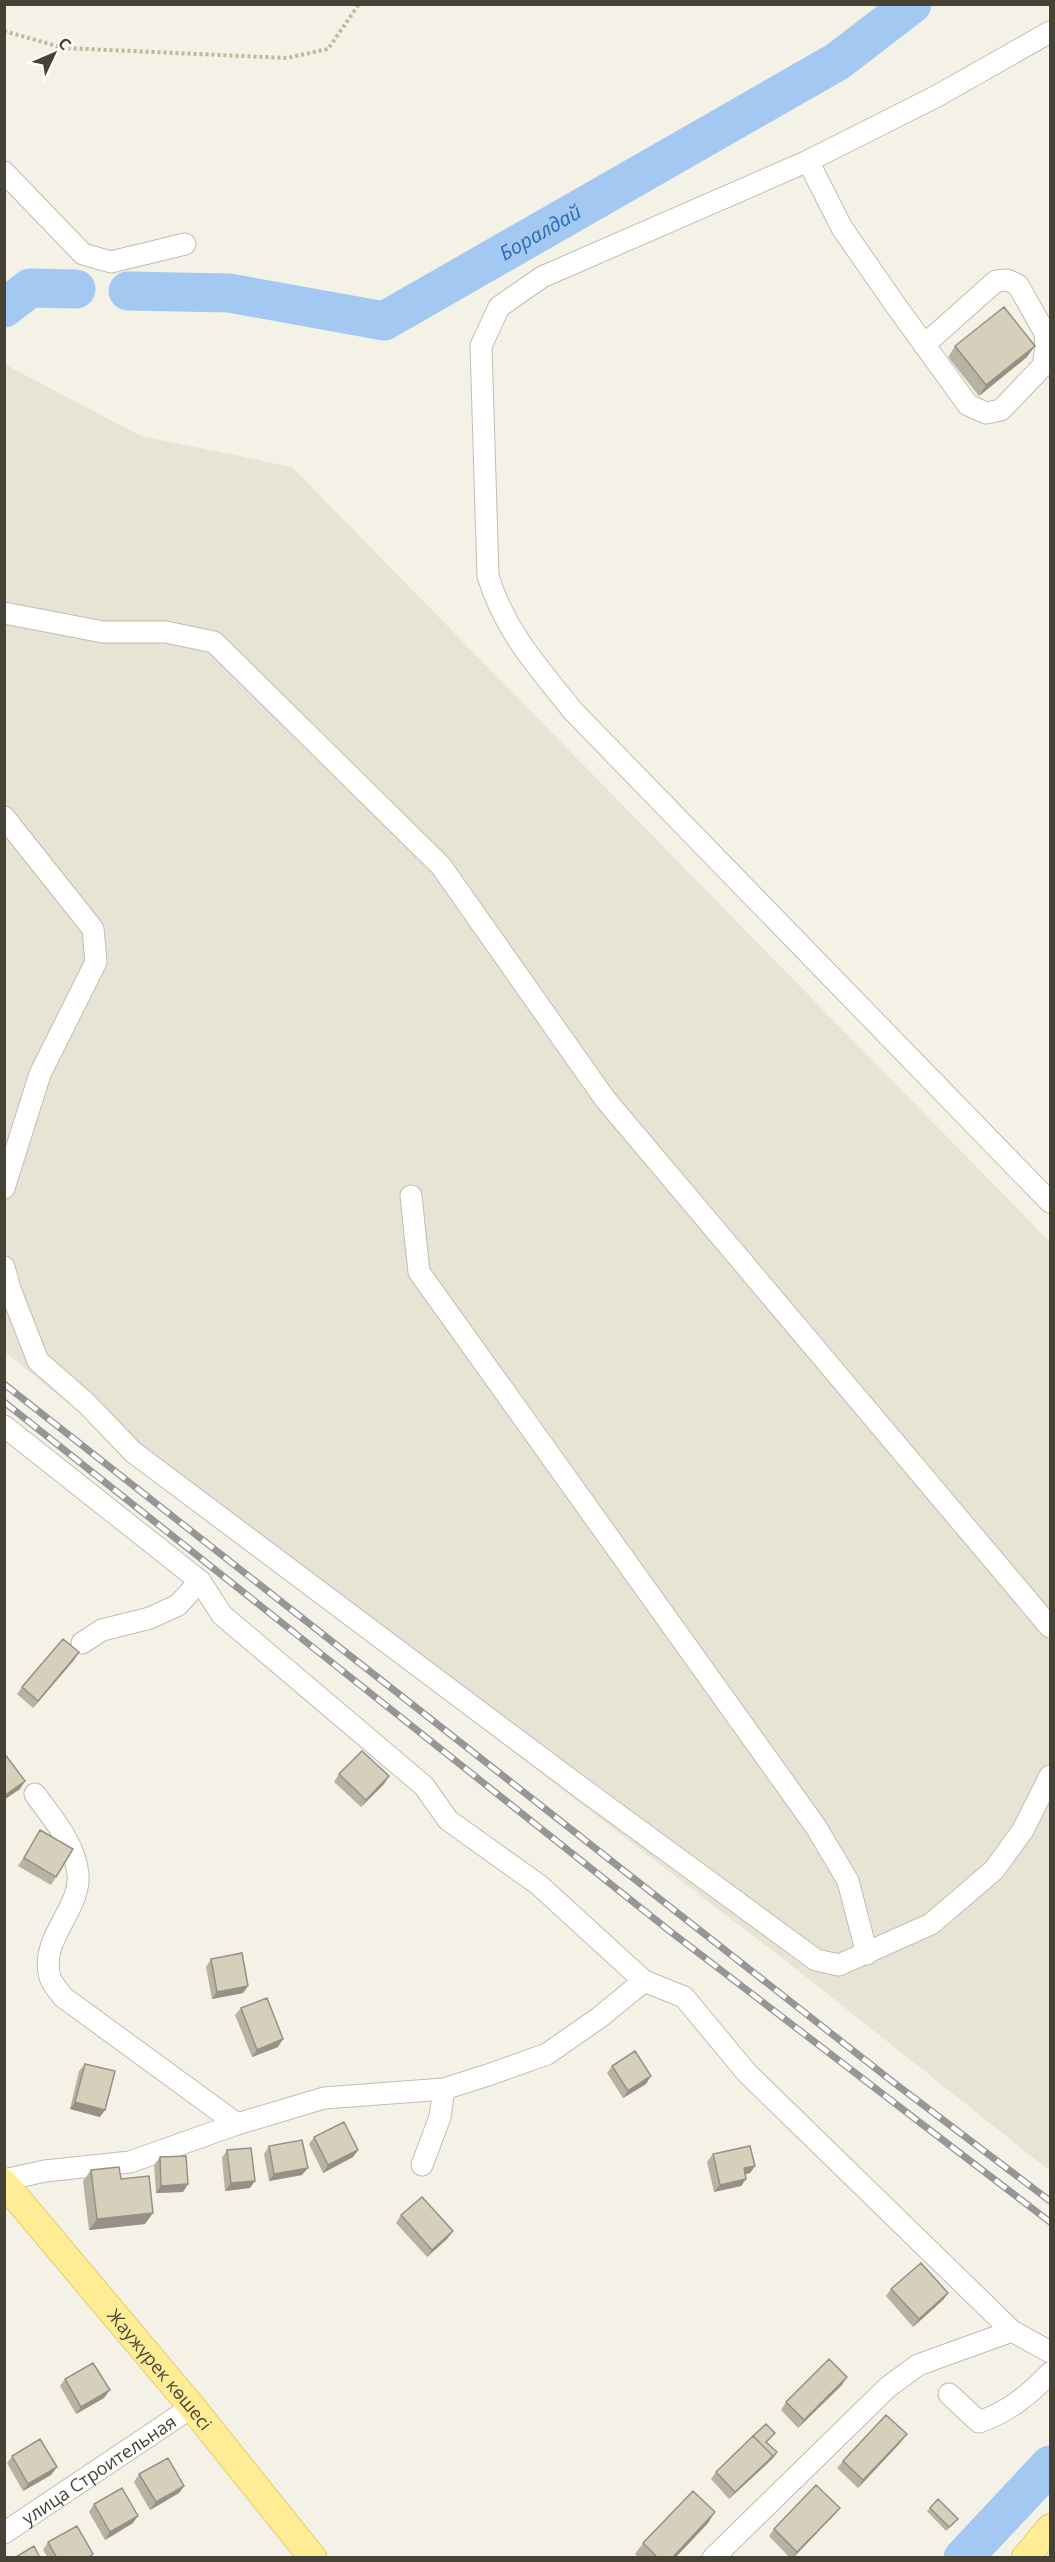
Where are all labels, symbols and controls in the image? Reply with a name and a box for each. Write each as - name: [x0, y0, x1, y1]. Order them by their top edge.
- north arrow: [24, 24, 84, 84]
- text: С: [53, 32, 76, 55]
- water label: Боралдай: [494, 197, 586, 266]
- street label: Жаужүрек көшесі: [102, 2304, 218, 2435]
- street label: улица Строительная: [17, 2409, 180, 2530]

